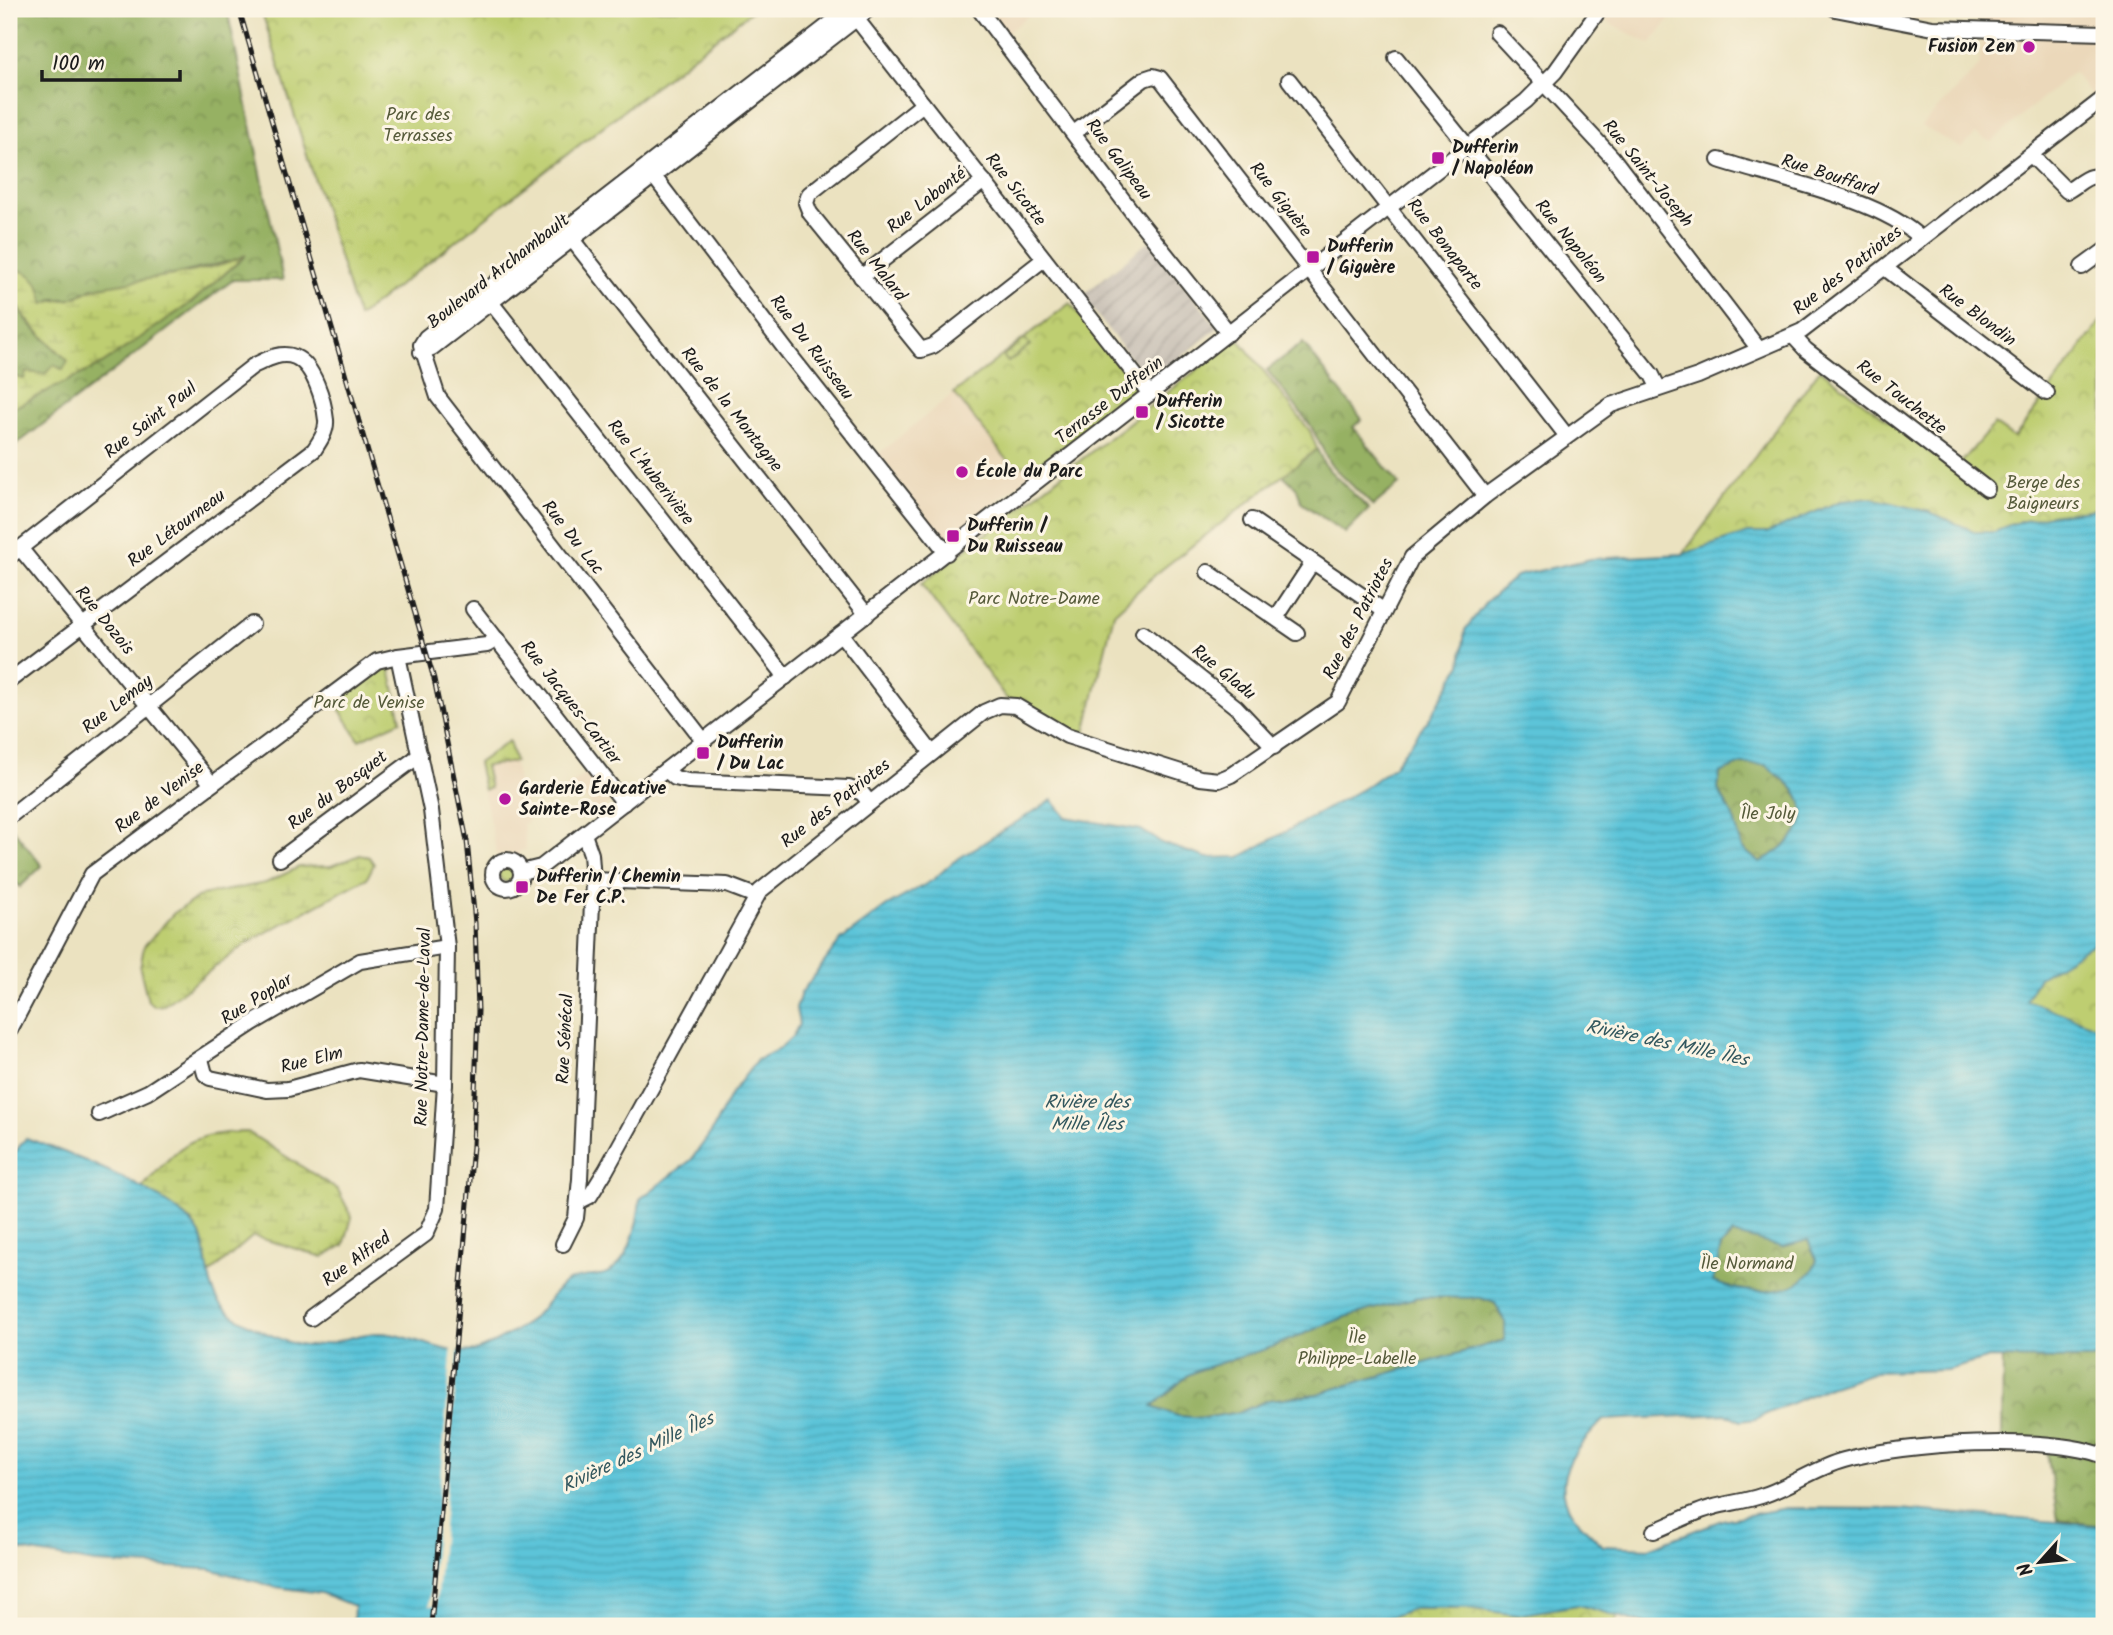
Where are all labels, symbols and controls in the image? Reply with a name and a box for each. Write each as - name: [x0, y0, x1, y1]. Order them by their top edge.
- place label: Fusion Zen: [1928, 33, 2015, 62]
- scale bar: [42, 38, 180, 82]
- marker: Fusion Zen: [2021, 39, 2037, 55]
- text: 100 m: [52, 48, 105, 81]
- park label: Parc des Terrasses: [383, 101, 453, 151]
- street label: Rue Galipeau: [1077, 113, 1159, 207]
- street label: Rue Saint-Joseph: [1594, 114, 1700, 234]
- place label: Dufferin / Napoléon: [1451, 134, 1534, 184]
- street label: Rue Sicotte: [977, 147, 1053, 233]
- street label: Rue Bouffard: [1777, 147, 1882, 206]
- marker: Dufferin / Napoléon: [1430, 150, 1446, 166]
- street label: Rue Giguère: [1241, 156, 1319, 244]
- street label: Rue Labonté: [881, 160, 974, 242]
- street label: Rue Bonaparte: [1399, 193, 1489, 297]
- street label: Rue Napoléon: [1527, 193, 1613, 291]
- street label: Boulevard Archambault: [421, 206, 577, 337]
- street label: Rue des Patriotes: [1787, 219, 1909, 323]
- street label: Rue Malard: [838, 224, 914, 309]
- place label: Dufferin / Giguère: [1326, 233, 1396, 283]
- marker: Dufferin / Giguère: [1305, 249, 1321, 265]
- street label: Rue Blondin: [1932, 277, 2022, 355]
- street label: Rue Du Ruisseau: [762, 289, 861, 407]
- street label: Rue de la Montagne: [673, 341, 789, 479]
- street label: Terrasse Dufferin: [1050, 349, 1170, 453]
- street label: Rue Touchette: [1849, 353, 1953, 443]
- street label: Rue Saint Paul: [98, 375, 204, 467]
- place label: Dufferin / Sicotte: [1155, 388, 1225, 438]
- marker: Dufferin / Sicotte: [1134, 404, 1150, 420]
- street label: Rue L'Auberivière: [599, 414, 701, 532]
- place label: École du Parc: [976, 458, 1083, 487]
- marker: École du Parc: [954, 464, 970, 480]
- park label: Berge des Baigneurs: [2006, 469, 2080, 519]
- street label: Rue Létourneau: [122, 482, 233, 576]
- street label: Rue Du Lac: [533, 494, 611, 582]
- place label: Dufferin / Du Ruisseau: [967, 512, 1063, 562]
- marker: Dufferin / Du Ruisseau: [945, 528, 961, 544]
- street label: Rue des Patriotes: [1316, 553, 1402, 685]
- street label: Rue Dozois: [67, 580, 141, 662]
- park label: Parc Notre-Dame: [968, 585, 1100, 614]
- street label: Rue Jacques-Cartier: [512, 635, 629, 772]
- street label: Rue Gladu: [1184, 638, 1262, 708]
- street label: Rue Lemay: [76, 667, 160, 742]
- park label: Parc de Venise: [313, 689, 425, 718]
- place label: Dufferin / Du Lac: [716, 729, 784, 779]
- street label: Rue du Bosquet: [282, 743, 395, 838]
- marker: Dufferin / Du Lac: [695, 745, 711, 761]
- street label: Rue des Patriotes: [775, 752, 897, 856]
- street label: Rue de Venise: [109, 754, 211, 842]
- place label: Garderie Éducative Sainte-Rose: [519, 775, 667, 825]
- marker: Garderie Éducative Sainte-Rose: [497, 791, 513, 807]
- park label: Île Joly: [1741, 800, 1796, 829]
- place label: Dufferin / Chemin De Fer C.P.: [536, 863, 681, 913]
- marker: Dufferin / Chemin De Fer C.P.: [514, 879, 530, 895]
- street label: Rue Notre-Dame-de-Laval: [408, 927, 440, 1127]
- street label: Rue Poplar: [215, 966, 299, 1033]
- street label: Rue Sénécal: [549, 993, 583, 1085]
- water label: Rivière des Mille Îles: [1583, 1012, 1753, 1076]
- street label: Rue Elm: [278, 1039, 346, 1083]
- water label: Rivière des Mille Îles: [1044, 1088, 1131, 1140]
- street label: Rue Alfred: [316, 1224, 399, 1295]
- park label: Ïle Normand: [1701, 1250, 1794, 1279]
- park label: Ïle Philippe-Labelle: [1298, 1324, 1416, 1374]
- water label: Rivière des Mille Îles: [557, 1404, 721, 1501]
- north arrow: [2004, 1526, 2074, 1596]
- text: N: [2011, 1557, 2043, 1581]

